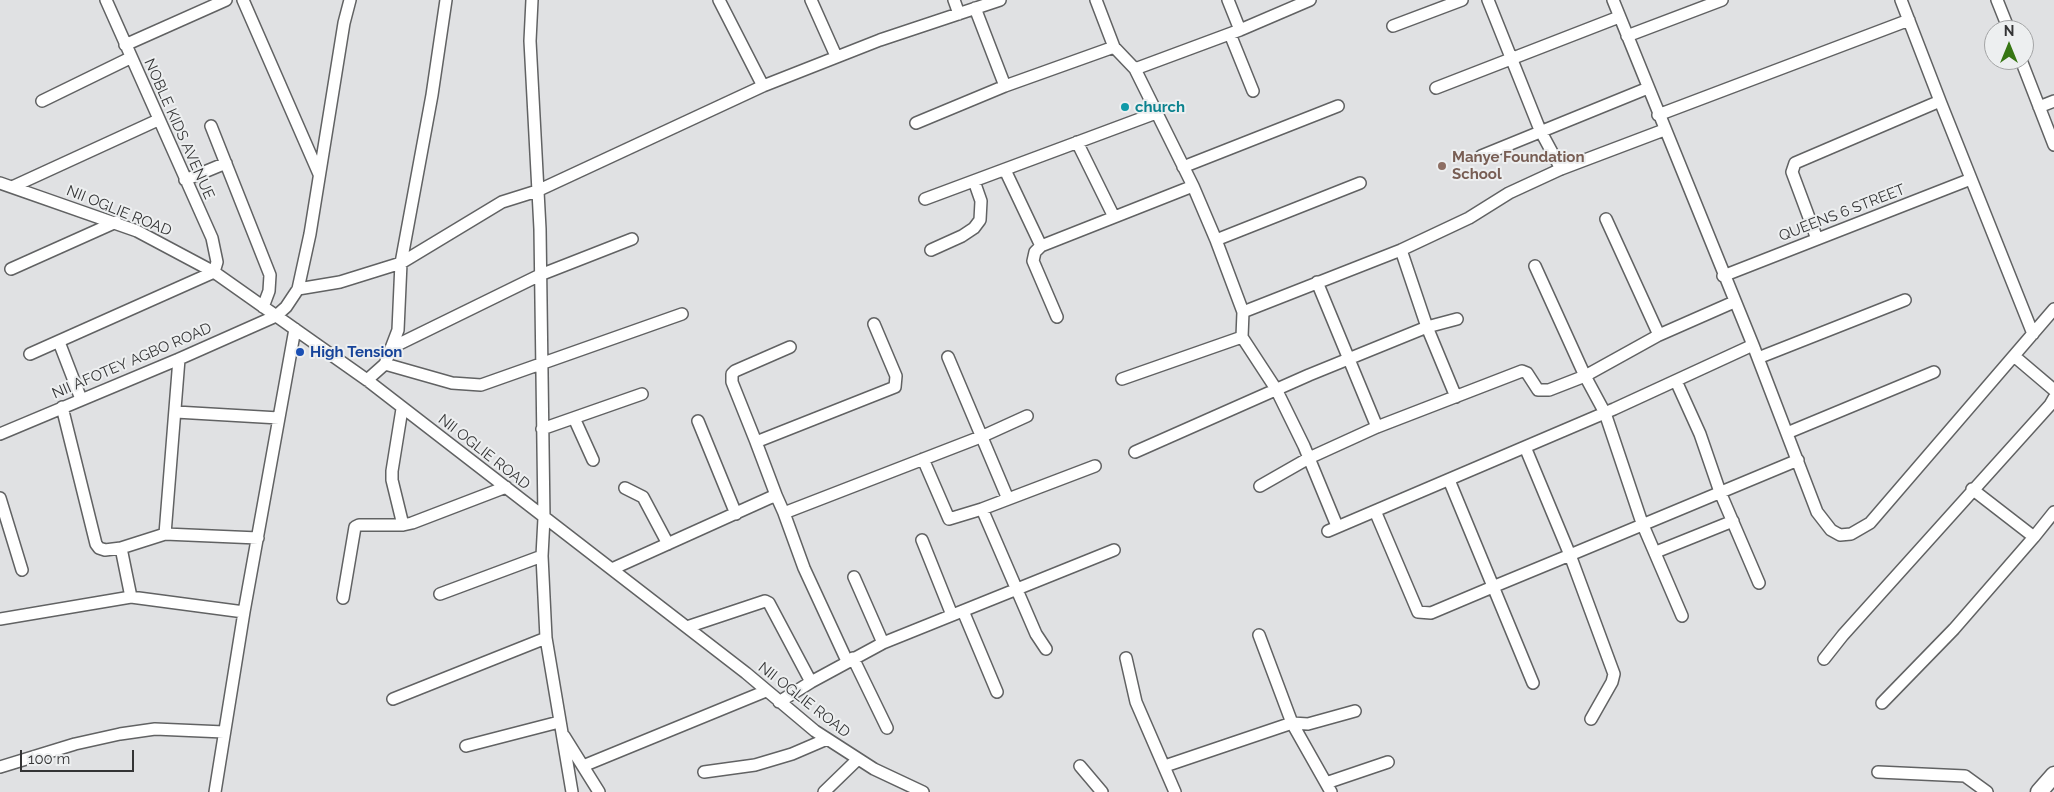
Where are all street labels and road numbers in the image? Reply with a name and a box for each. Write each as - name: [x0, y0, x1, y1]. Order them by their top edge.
- street label: NOBLE KIDS AVENUE: [140, 56, 218, 202]
- street label: QUEENS 6 STREET: [1776, 181, 1908, 245]
- street label: NII OGLIE ROAD: [64, 182, 174, 240]
- street label: NII AFOTEY AGBO ROAD: [50, 319, 214, 403]
- street label: NII OGLIE ROAD: [434, 410, 534, 494]
- street label: NII OGLIE ROAD: [754, 658, 854, 742]

